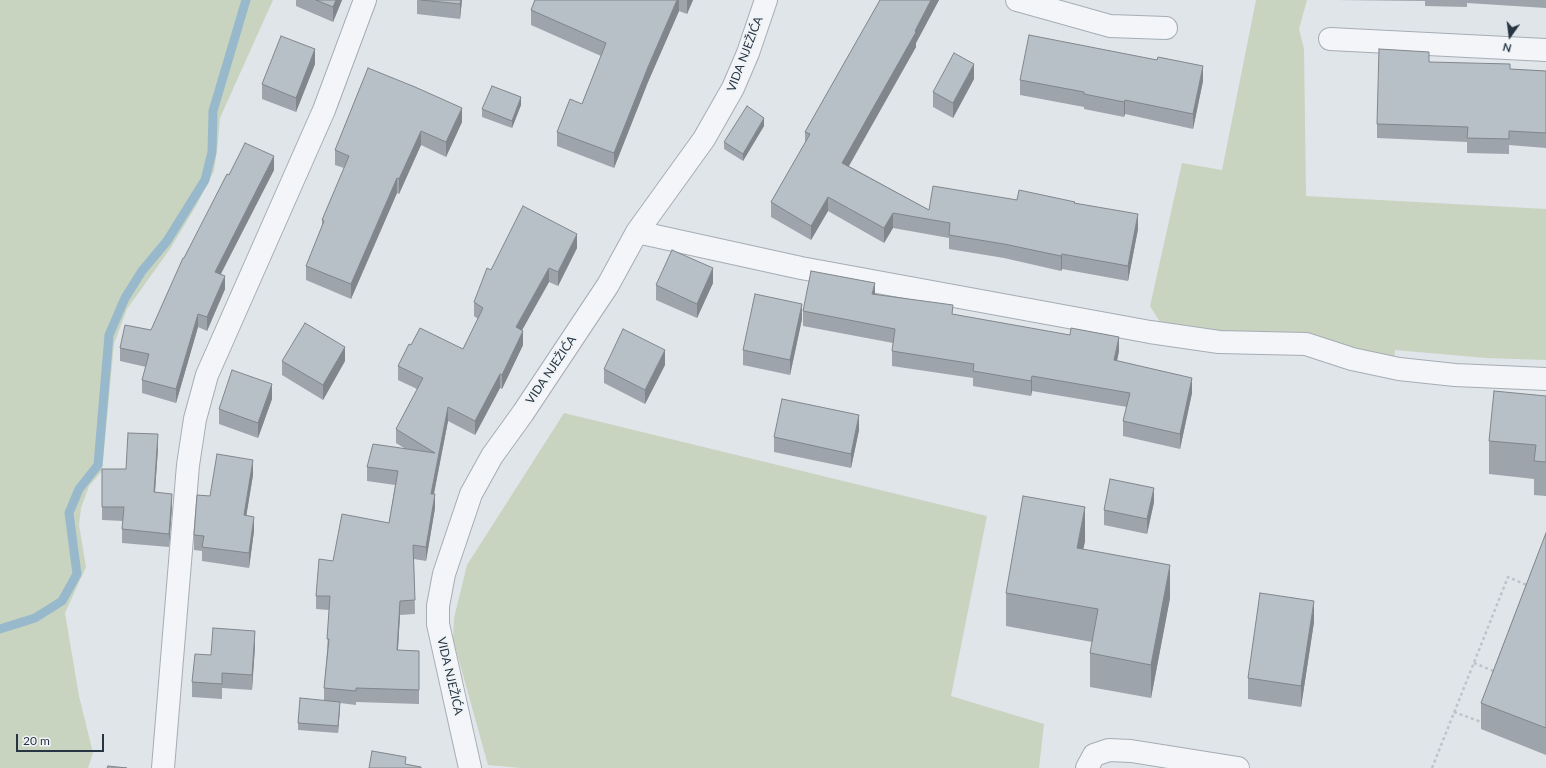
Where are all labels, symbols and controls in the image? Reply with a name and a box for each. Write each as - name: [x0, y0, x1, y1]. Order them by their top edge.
- street label: VIDA NJEŽIĆA: [724, 14, 766, 94]
- north arrow: [1490, 16, 1530, 56]
- text: N: [1501, 41, 1513, 55]
- street label: VIDA NJEŽIĆA: [523, 333, 579, 407]
- street label: VIDA NJEŽIĆA: [434, 636, 466, 716]
- scale bar: [18, 726, 106, 752]
- text: 20 m: [23, 733, 50, 748]

